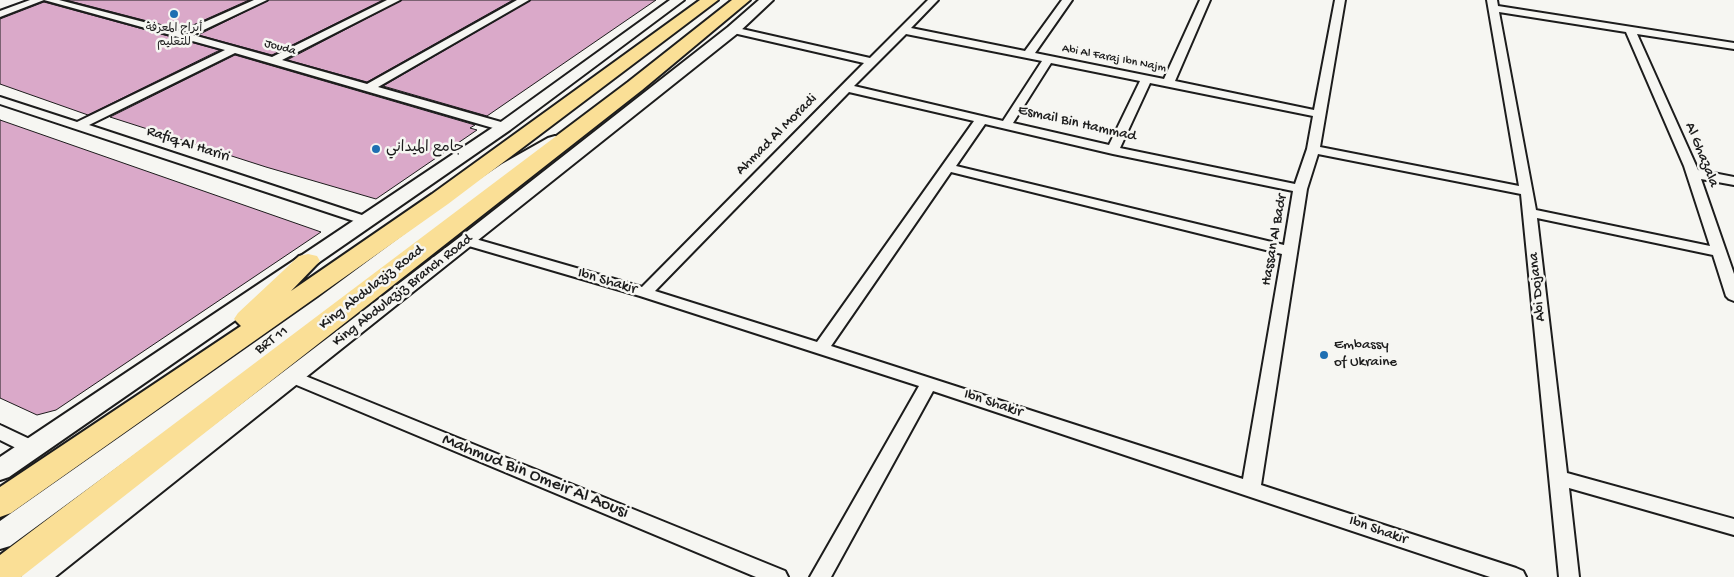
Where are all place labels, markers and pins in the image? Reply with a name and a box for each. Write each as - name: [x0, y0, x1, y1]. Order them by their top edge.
- marker: أبراج المعرفة للتعليم: [168, 8, 180, 20]
- place label: أبراج المعرفة للتعليم: [146, 22, 202, 50]
- place label: جامع الميداني: [386, 140, 464, 158]
- marker: جامع الميداني: [370, 143, 382, 155]
- place label: Embassy of Ukraine: [1334, 337, 1397, 372]
- marker: Embassy of Ukraine: [1318, 349, 1330, 361]

